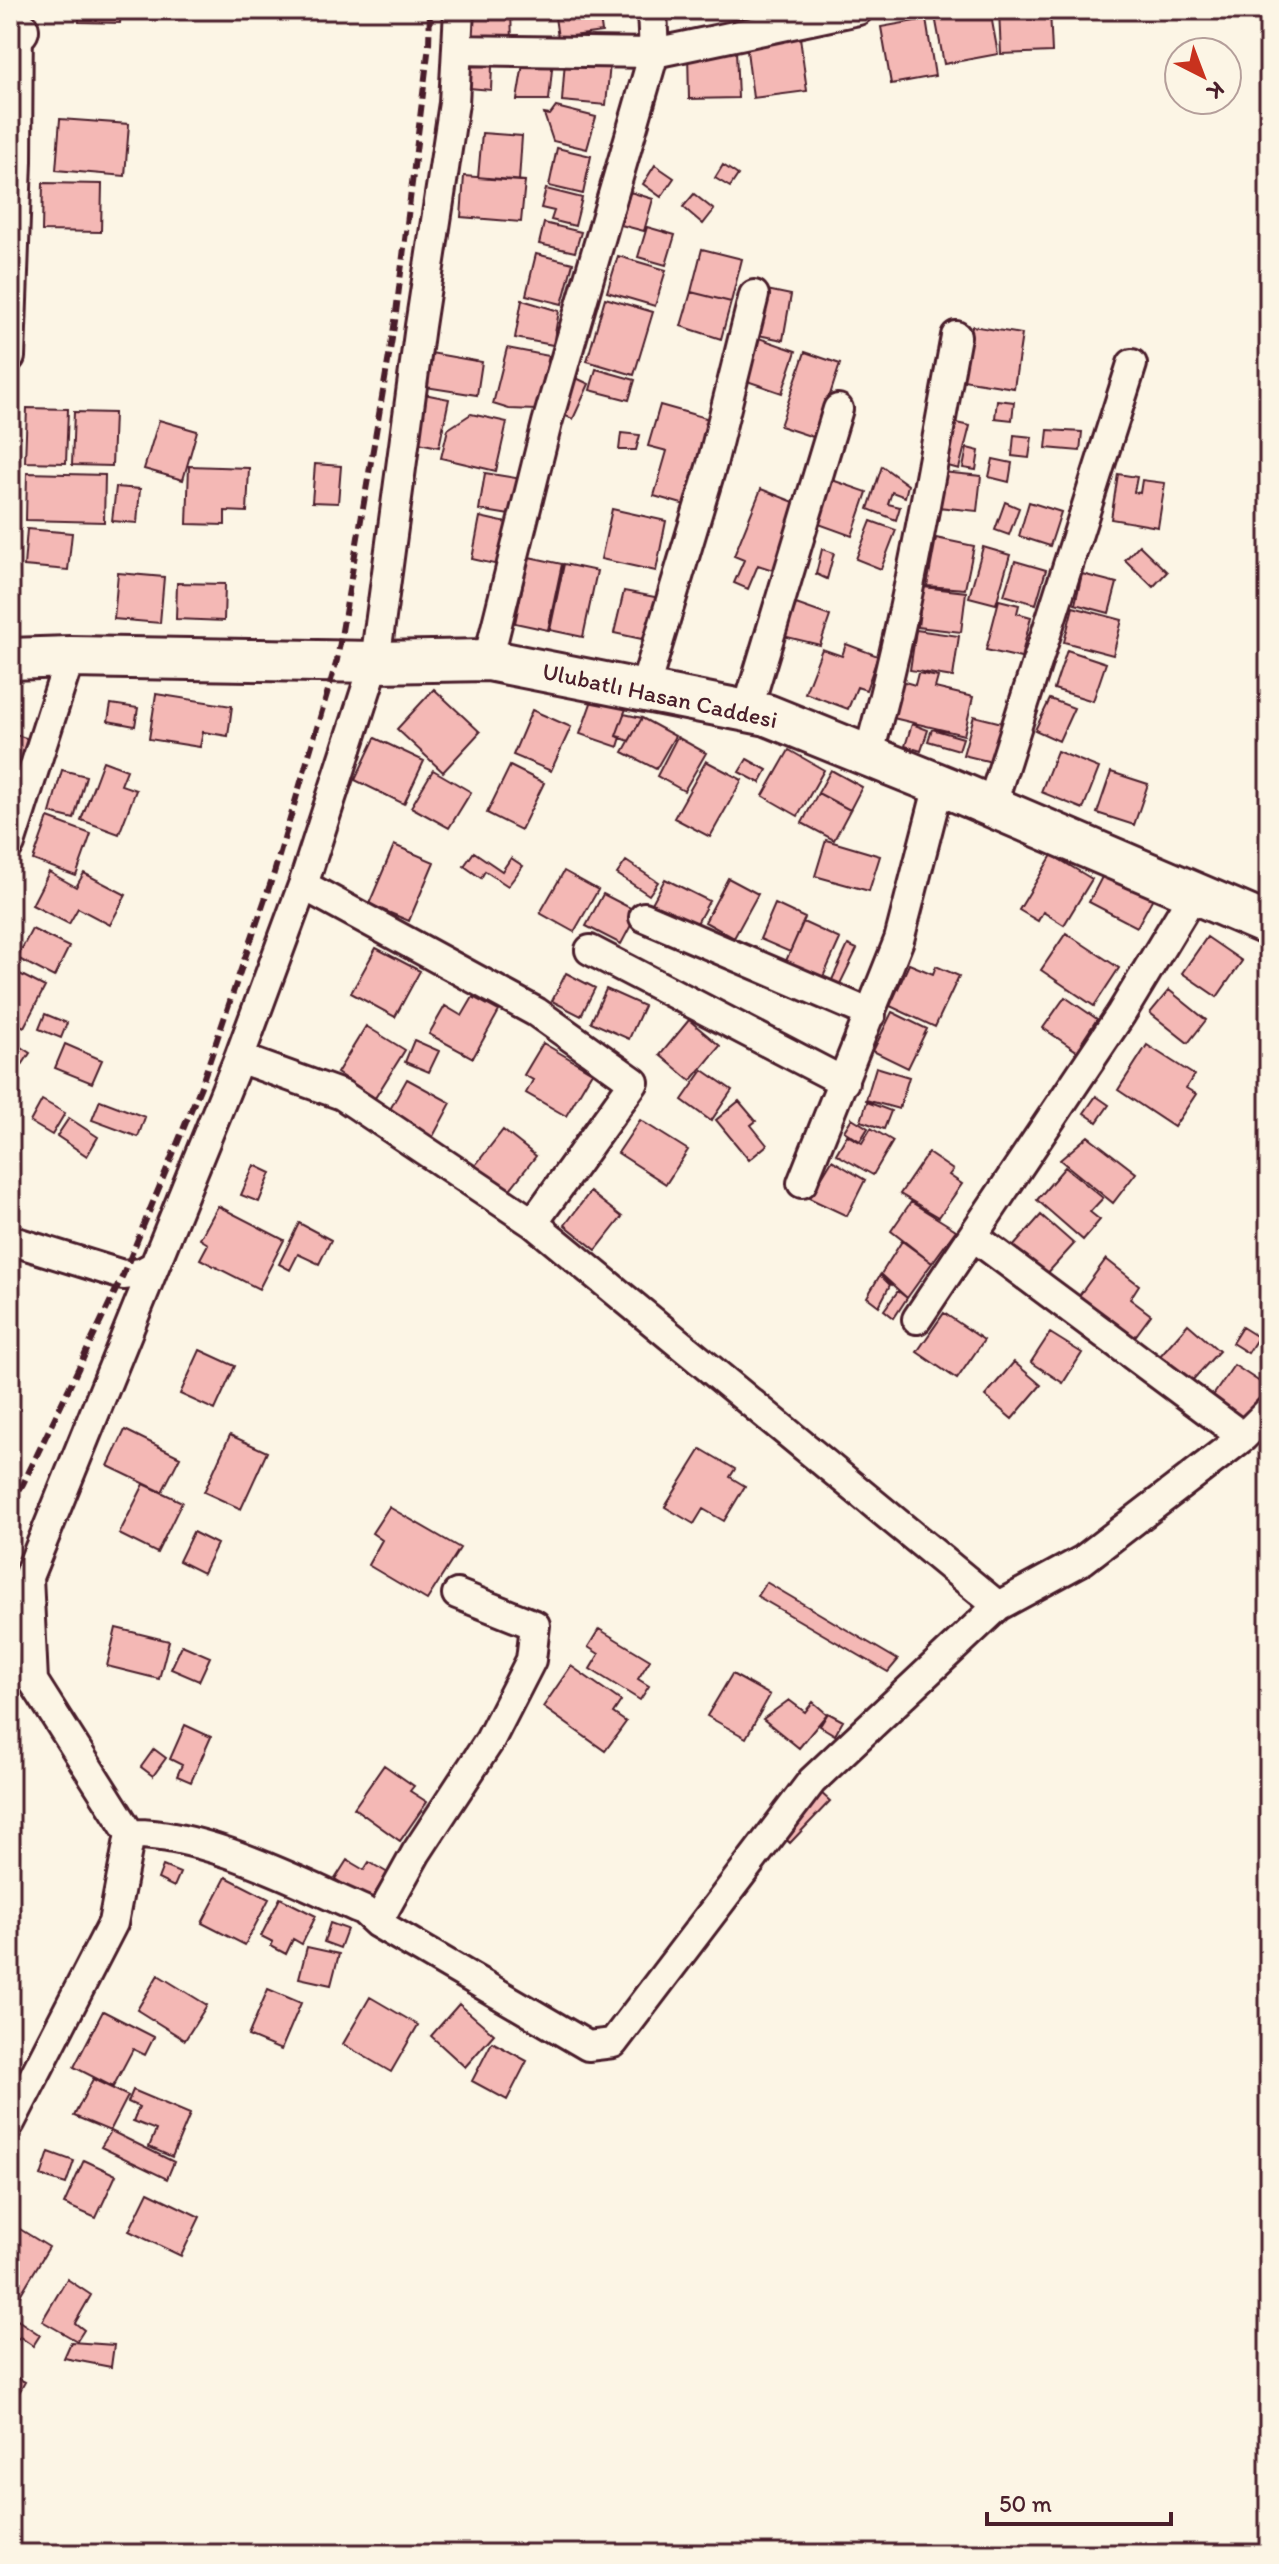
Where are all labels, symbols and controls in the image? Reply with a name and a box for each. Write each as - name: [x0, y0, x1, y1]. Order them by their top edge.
- north arrow: [1163, 36, 1243, 116]
- text: K: [1201, 76, 1230, 106]
- street label: Ulubatlı Hasan Caddesi: [540, 656, 780, 734]
- scale bar: [987, 2476, 1171, 2526]
- text: 50 m: [999, 2489, 1052, 2518]

